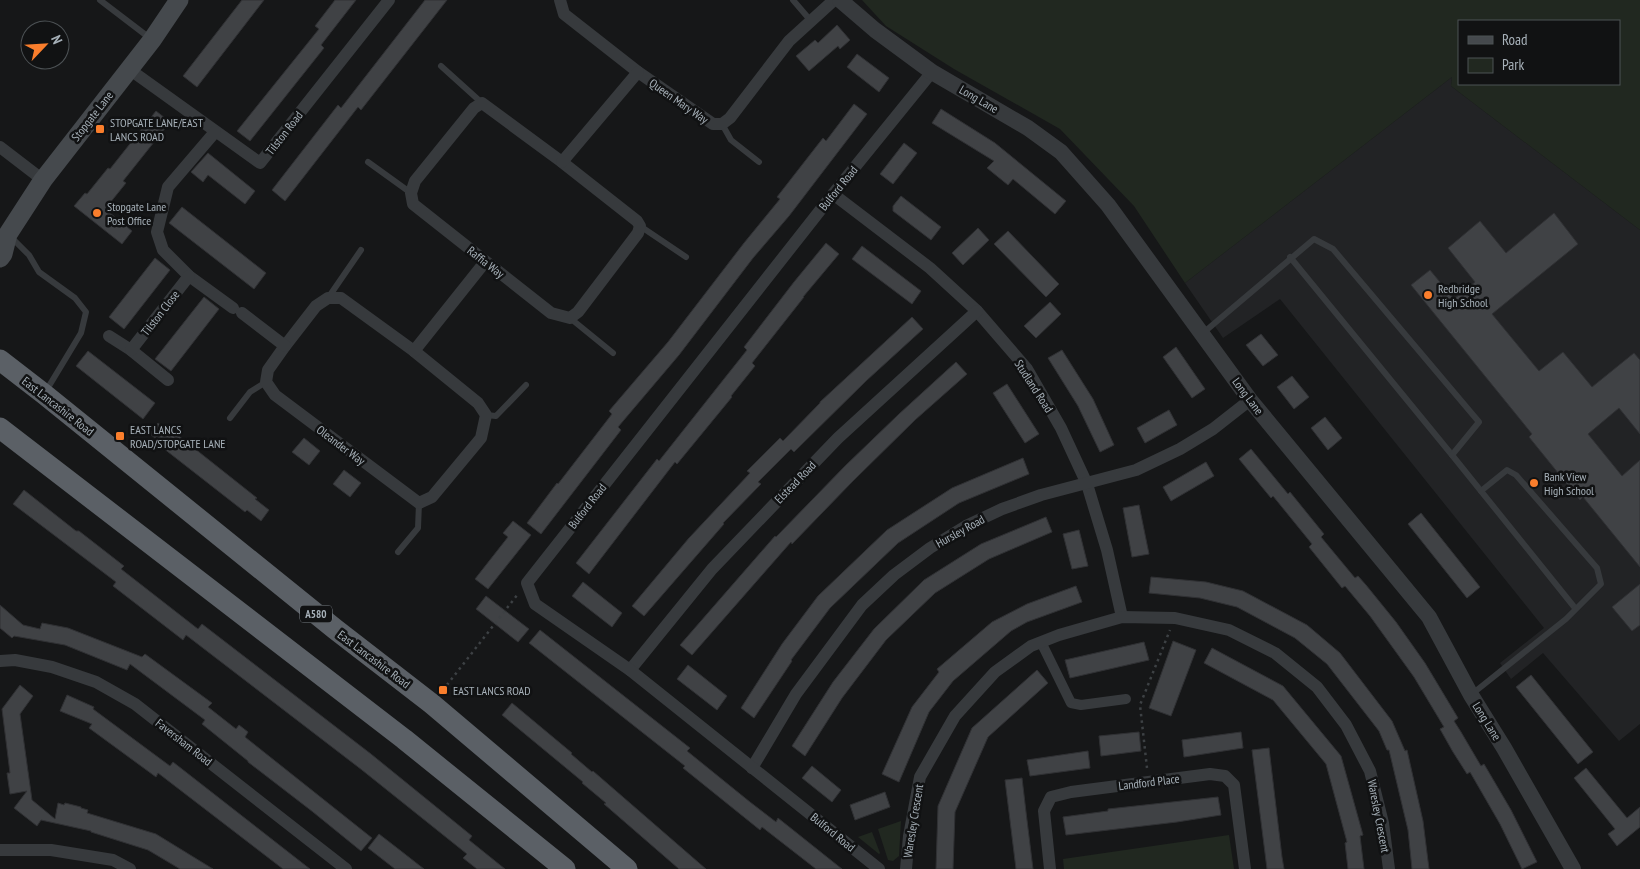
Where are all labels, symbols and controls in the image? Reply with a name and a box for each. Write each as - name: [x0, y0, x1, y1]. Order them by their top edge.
- north arrow: [20, 20, 70, 70]
- legend: [1458, 20, 1620, 85]
- text: Road: [1502, 30, 1528, 49]
- text: N: [47, 32, 67, 47]
- text: Park: [1502, 55, 1524, 74]
- street label: Queen Mary Way: [647, 75, 712, 127]
- street label: Long Lane: [957, 82, 1001, 116]
- street label: Stopgate Lane: [68, 88, 116, 144]
- street label: Tilston Road: [262, 108, 306, 158]
- place label: STOPGATE LANE/EAST LANCS ROAD: [110, 115, 204, 144]
- marker: STOPGATE LANE/EAST LANCS ROAD: [94, 123, 106, 135]
- street label: Bulford Road: [815, 163, 861, 213]
- place label: Stopgate Lane Post Office: [107, 199, 166, 228]
- marker: Stopgate Lane Post Office: [91, 207, 103, 219]
- street label: Raffia Way: [464, 243, 508, 281]
- place label: Redbridge High School: [1438, 281, 1488, 310]
- street label: Tilston Close: [138, 287, 182, 339]
- marker: Redbridge High School: [1422, 289, 1434, 301]
- street label: Studland Road: [1011, 357, 1057, 415]
- street label: East Lancashire Road: [19, 373, 97, 439]
- street label: Long Lane: [1229, 375, 1267, 418]
- place label: EAST LANCS ROAD/STOPGATE LANE: [130, 422, 226, 451]
- street label: Oleander Way: [314, 422, 369, 468]
- marker: EAST LANCS ROAD/STOPGATE LANE: [114, 430, 126, 442]
- street label: Elstead Road: [771, 458, 819, 506]
- place label: Bank View High School: [1544, 469, 1594, 498]
- marker: Bank View High School: [1528, 477, 1540, 489]
- street label: Bulford Road: [565, 480, 609, 532]
- street label: Hursley Road: [933, 511, 987, 551]
- road number: A580: [300, 606, 332, 622]
- street label: East Lancashire Road: [335, 627, 413, 691]
- place label: EAST LANCS ROAD: [453, 683, 531, 698]
- marker: EAST LANCS ROAD: [437, 684, 449, 696]
- street label: Long Lane: [1469, 699, 1505, 743]
- street label: Faversham Road: [153, 715, 215, 769]
- street label: Landford Place: [1118, 771, 1180, 793]
- street label: Waresley Crescent: [1365, 778, 1394, 855]
- street label: Waresley Crescent: [900, 782, 926, 859]
- street label: Bulford Road: [808, 809, 858, 855]

